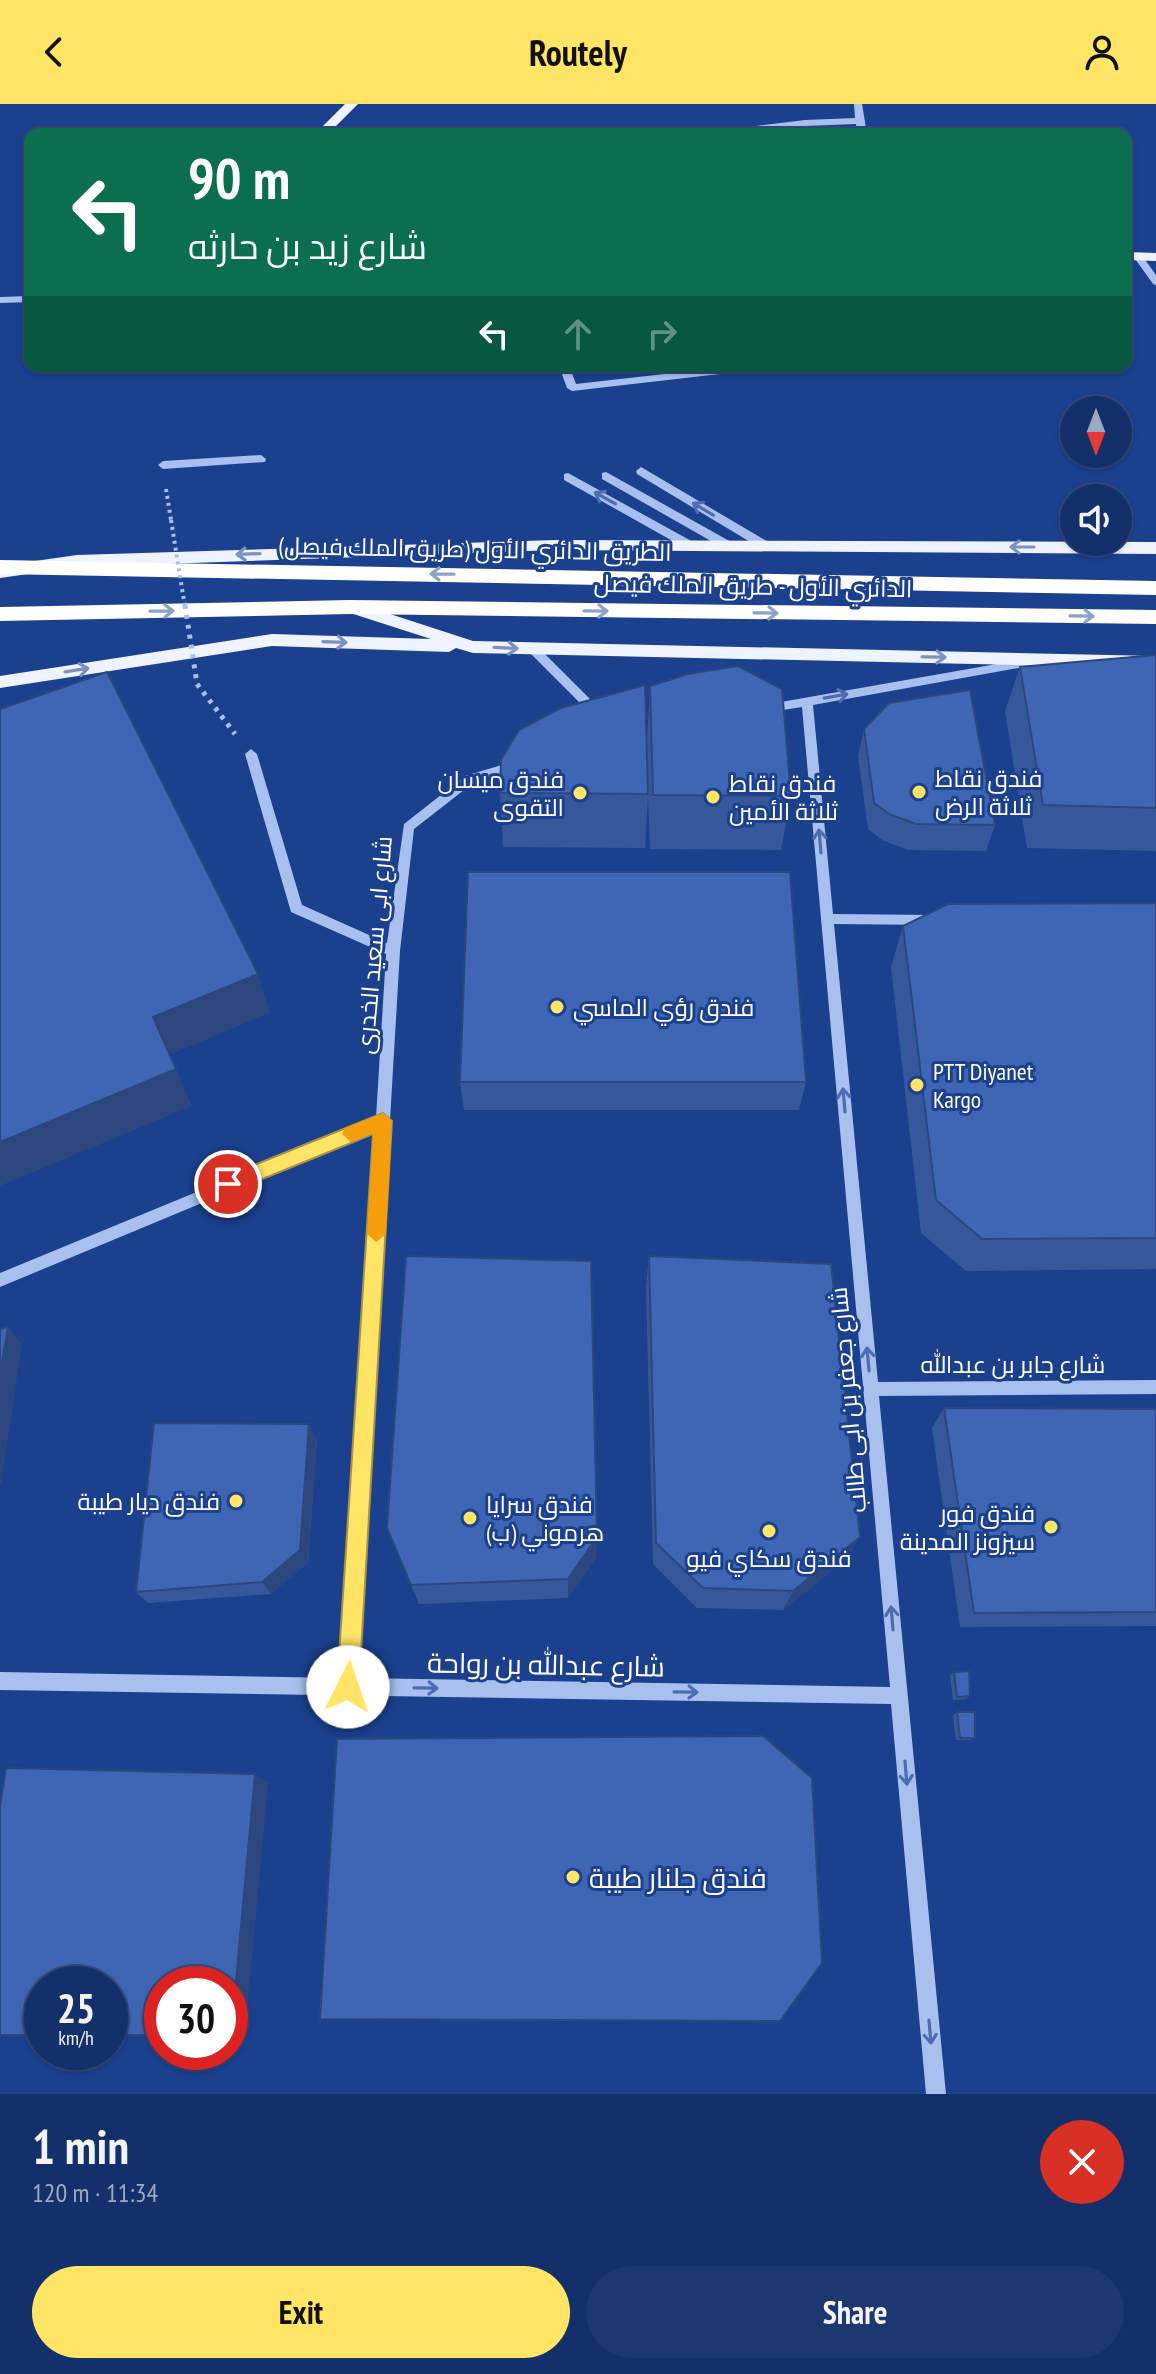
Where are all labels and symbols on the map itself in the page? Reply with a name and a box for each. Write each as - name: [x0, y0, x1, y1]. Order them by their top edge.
- north arrow: [1060, 396, 1132, 468]
- one-way arrow: [594, 490, 617, 506]
- one-way arrow: [692, 500, 715, 516]
- street label: الطريق الدائري الأول (طريق الملك فيصل): [278, 530, 672, 571]
- one-way arrow: [1009, 539, 1036, 555]
- one-way arrow: [235, 547, 262, 562]
- one-way arrow: [429, 566, 456, 582]
- street label: الدائري الأول - طريق الملك فيصل: [593, 568, 913, 607]
- one-way arrow: [148, 603, 175, 619]
- one-way arrow: [582, 603, 609, 618]
- one-way arrow: [752, 605, 779, 621]
- one-way arrow: [1068, 608, 1095, 624]
- one-way arrow: [321, 635, 348, 650]
- one-way arrow: [492, 641, 519, 656]
- one-way arrow: [920, 649, 947, 665]
- one-way arrow: [64, 662, 89, 677]
- one-way arrow: [823, 687, 849, 702]
- place label: فندق نقاط ثلاثة الرض: [935, 763, 1042, 822]
- place label: فندق ميسان التقوى: [438, 764, 564, 823]
- place label: فندق نقاط ثلاثة الأمين: [729, 768, 839, 827]
- marker: فندق نقاط ثلاثة الرض: [910, 783, 928, 801]
- marker: فندق ميسان التقوى: [571, 784, 589, 802]
- marker: فندق نقاط ثلاثة الأمين: [704, 788, 722, 806]
- one-way arrow: [812, 828, 827, 855]
- street label: شارع ابى سعيد الخدرى: [349, 835, 400, 1056]
- place label: فندق رؤي الماسي: [573, 992, 754, 1026]
- marker: فندق رؤي الماسي: [548, 998, 566, 1016]
- place label: PTT Diyanet Kargo: [933, 1056, 1034, 1115]
- marker: PTT Diyanet Kargo: [908, 1076, 926, 1094]
- one-way arrow: [836, 1087, 851, 1114]
- pin: [194, 1150, 262, 1218]
- street label: شارع جعفر بن ابى طالب: [823, 1286, 874, 1514]
- one-way arrow: [860, 1346, 875, 1373]
- street label: شارع جابر بن عبدالله: [921, 1349, 1105, 1381]
- place label: فندق ديار طيبة: [77, 1486, 220, 1517]
- place label: فندق سرايا هرموني (ب): [486, 1489, 604, 1552]
- marker: فندق ديار طيبة: [227, 1492, 245, 1510]
- place label: فندق فور سيزونز المدينة: [900, 1498, 1035, 1557]
- marker: فندق سرايا هرموني (ب): [461, 1509, 479, 1527]
- marker: فندق فور سيزونز المدينة: [1042, 1518, 1060, 1536]
- marker: فندق سكاي فيو: [760, 1522, 778, 1540]
- place label: فندق سكاي فيو: [686, 1543, 852, 1577]
- one-way arrow: [884, 1605, 899, 1632]
- street label: شارع عبدالله بن رواحة: [427, 1643, 665, 1686]
- position arrow: [306, 1645, 390, 1729]
- one-way arrow: [412, 1680, 439, 1696]
- one-way arrow: [672, 1684, 699, 1700]
- one-way arrow: [899, 1759, 914, 1786]
- place label: فندق جلنار طيبة: [589, 1859, 767, 1896]
- marker: فندق جلنار طيبة: [564, 1868, 582, 1886]
- speed limit sign: 30: [144, 1966, 248, 2070]
- one-way arrow: [923, 2018, 938, 2045]

